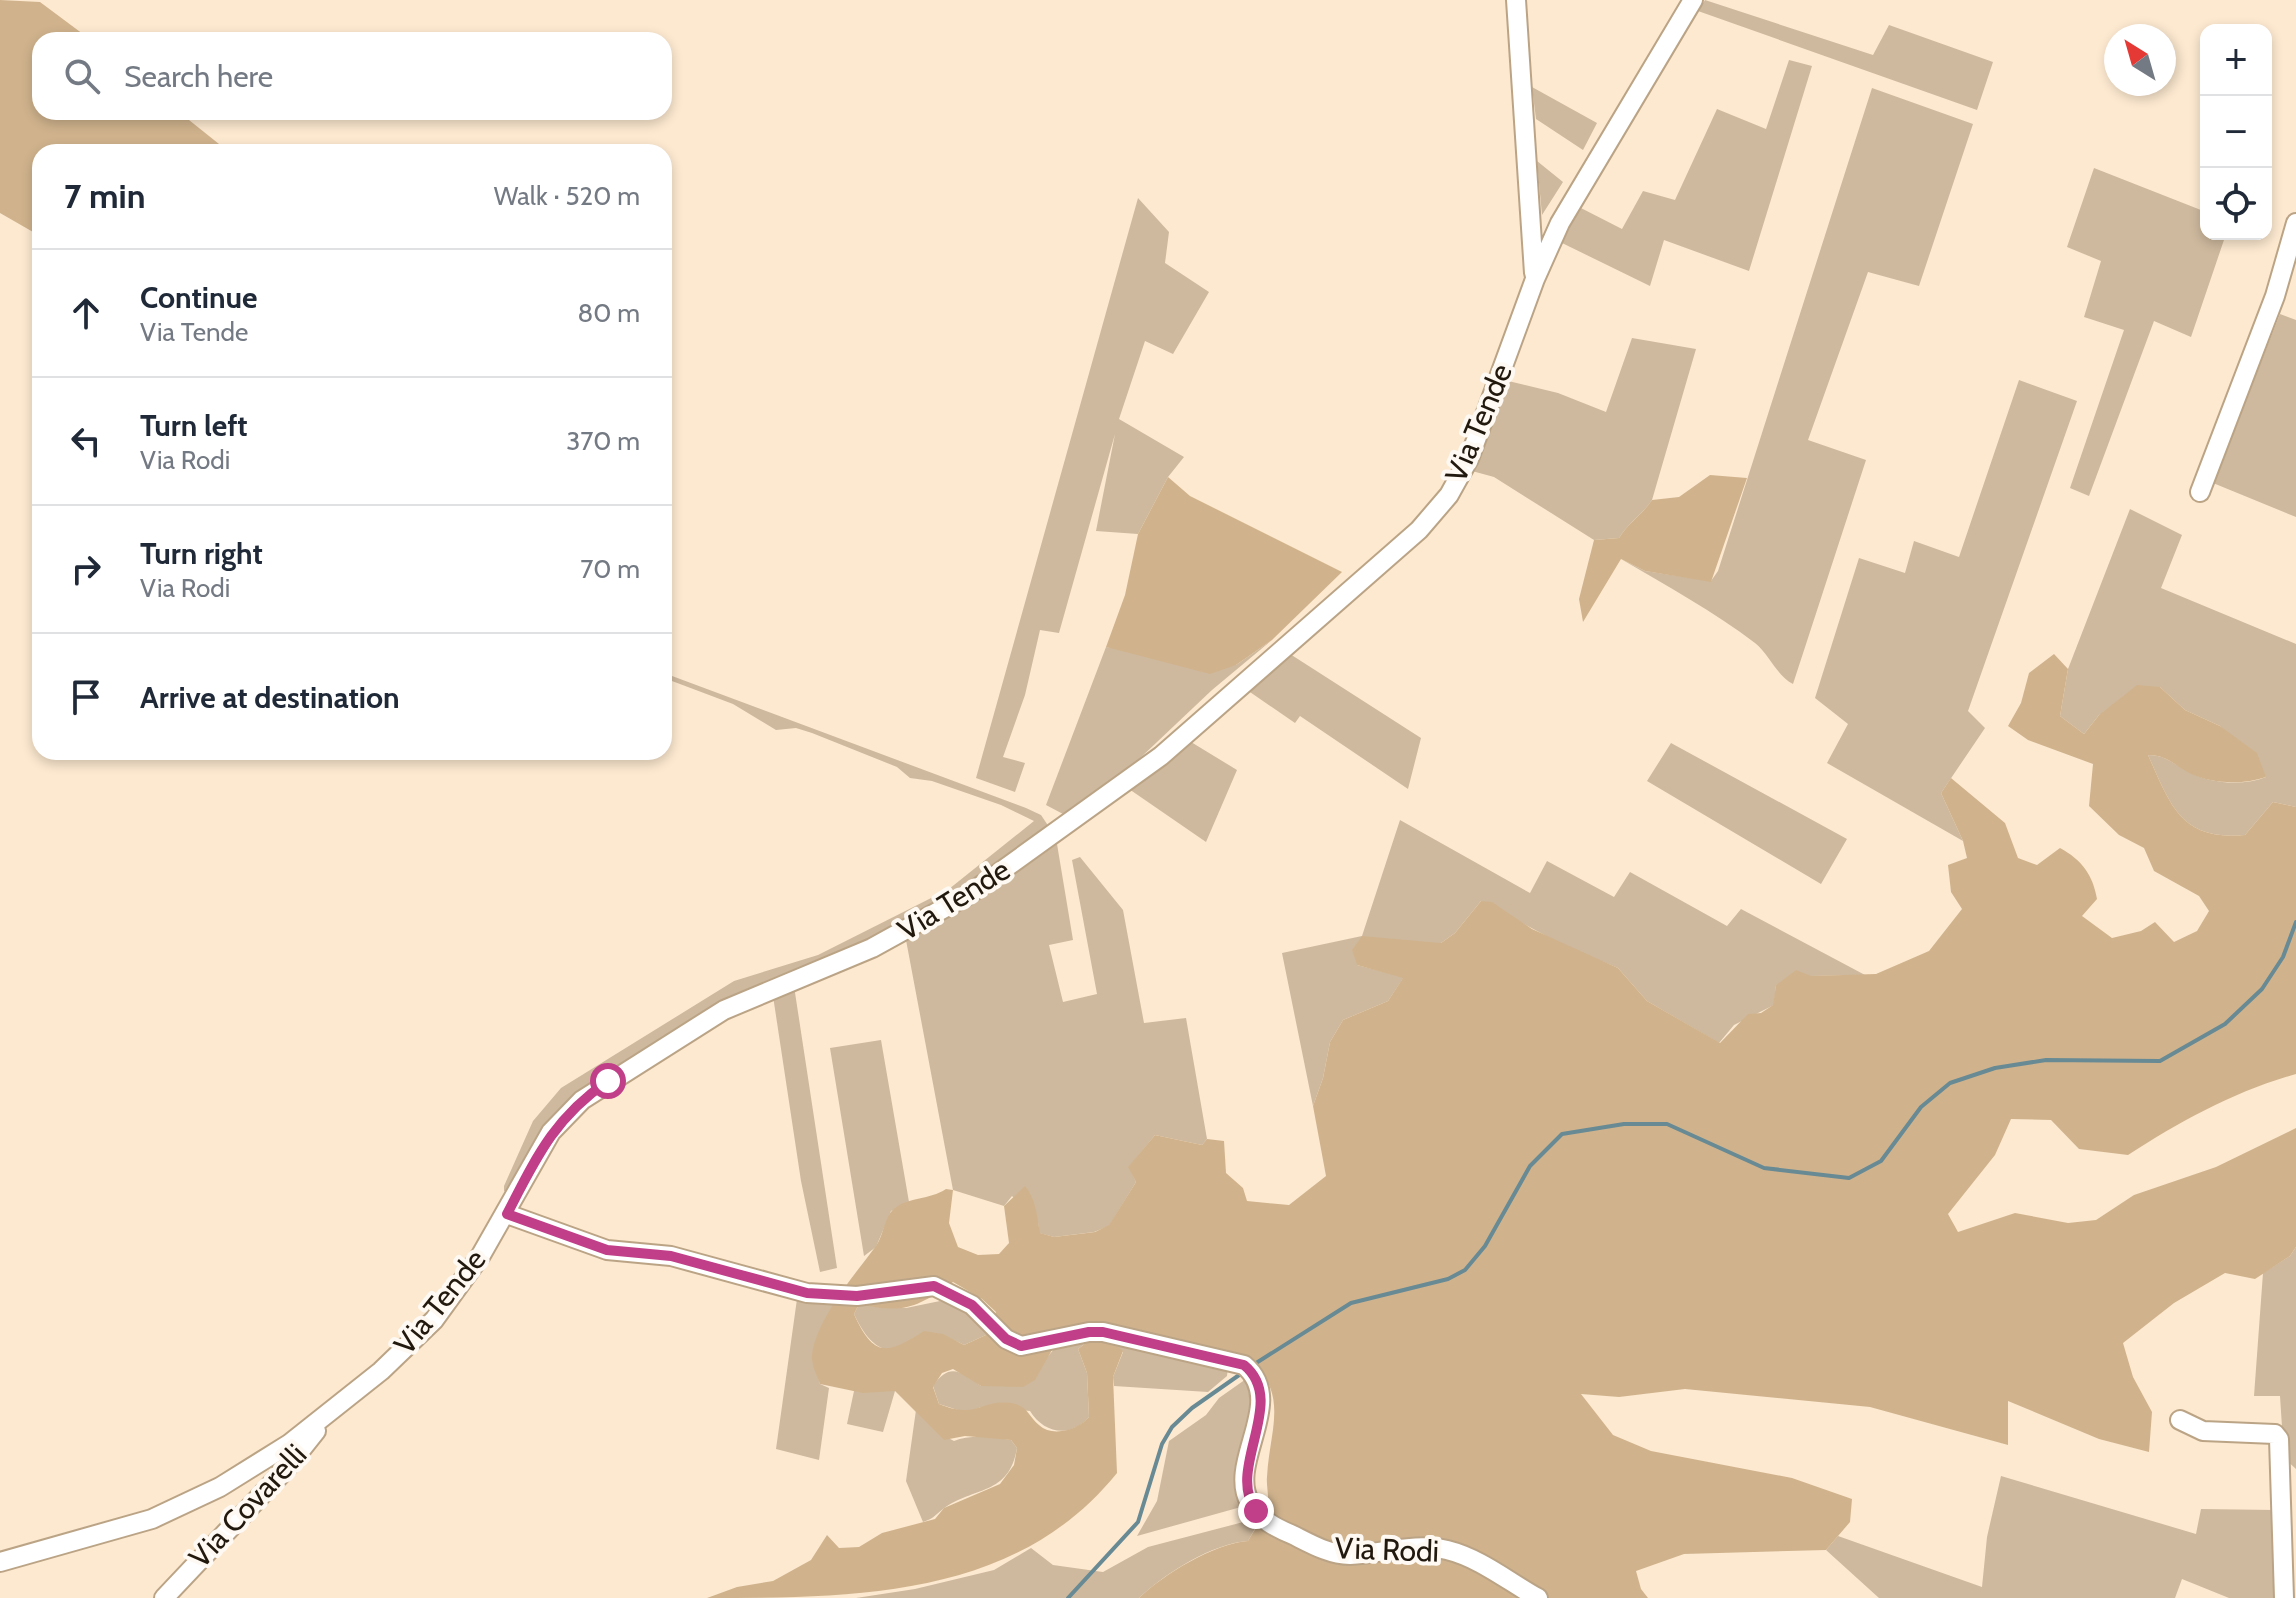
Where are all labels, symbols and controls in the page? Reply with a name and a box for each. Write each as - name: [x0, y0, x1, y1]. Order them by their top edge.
- north arrow: [2104, 24, 2176, 96]
- map controls: [2200, 24, 2272, 240]
- button: +: [2200, 24, 2272, 96]
- search box: [32, 32, 672, 120]
- icon: search: [60, 54, 104, 98]
- text: Search here: [124, 58, 273, 95]
- button: −: [2200, 96, 2272, 168]
- button: locate: [2200, 168, 2272, 240]
- text: 7 min: [64, 175, 145, 217]
- text: Walk · 520 m: [494, 180, 640, 212]
- text: Continue: [140, 279, 257, 316]
- icon: ahead: [64, 291, 108, 335]
- text: 80 m: [577, 297, 640, 329]
- text: Via Tende: [140, 316, 248, 348]
- street label: Via Tende: [1437, 358, 1520, 488]
- text: Turn left: [140, 407, 248, 444]
- icon: left: [64, 419, 108, 463]
- text: 370 m: [566, 425, 640, 457]
- text: Via Rodi: [140, 444, 230, 476]
- text: Turn right: [140, 535, 263, 572]
- icon: right: [64, 547, 108, 591]
- text: 70 m: [580, 553, 640, 585]
- text: Via Rodi: [140, 572, 230, 604]
- icon: arrive: [64, 675, 108, 719]
- text: Arrive at destination: [140, 679, 400, 716]
- street label: Via Tende: [891, 851, 1017, 948]
- route start: [590, 1063, 626, 1099]
- street label: Via Tende: [386, 1242, 493, 1362]
- street label: Via Covarelli: [181, 1436, 314, 1575]
- route end: [1238, 1493, 1274, 1529]
- street label: Via Rodi: [1334, 1529, 1440, 1570]

